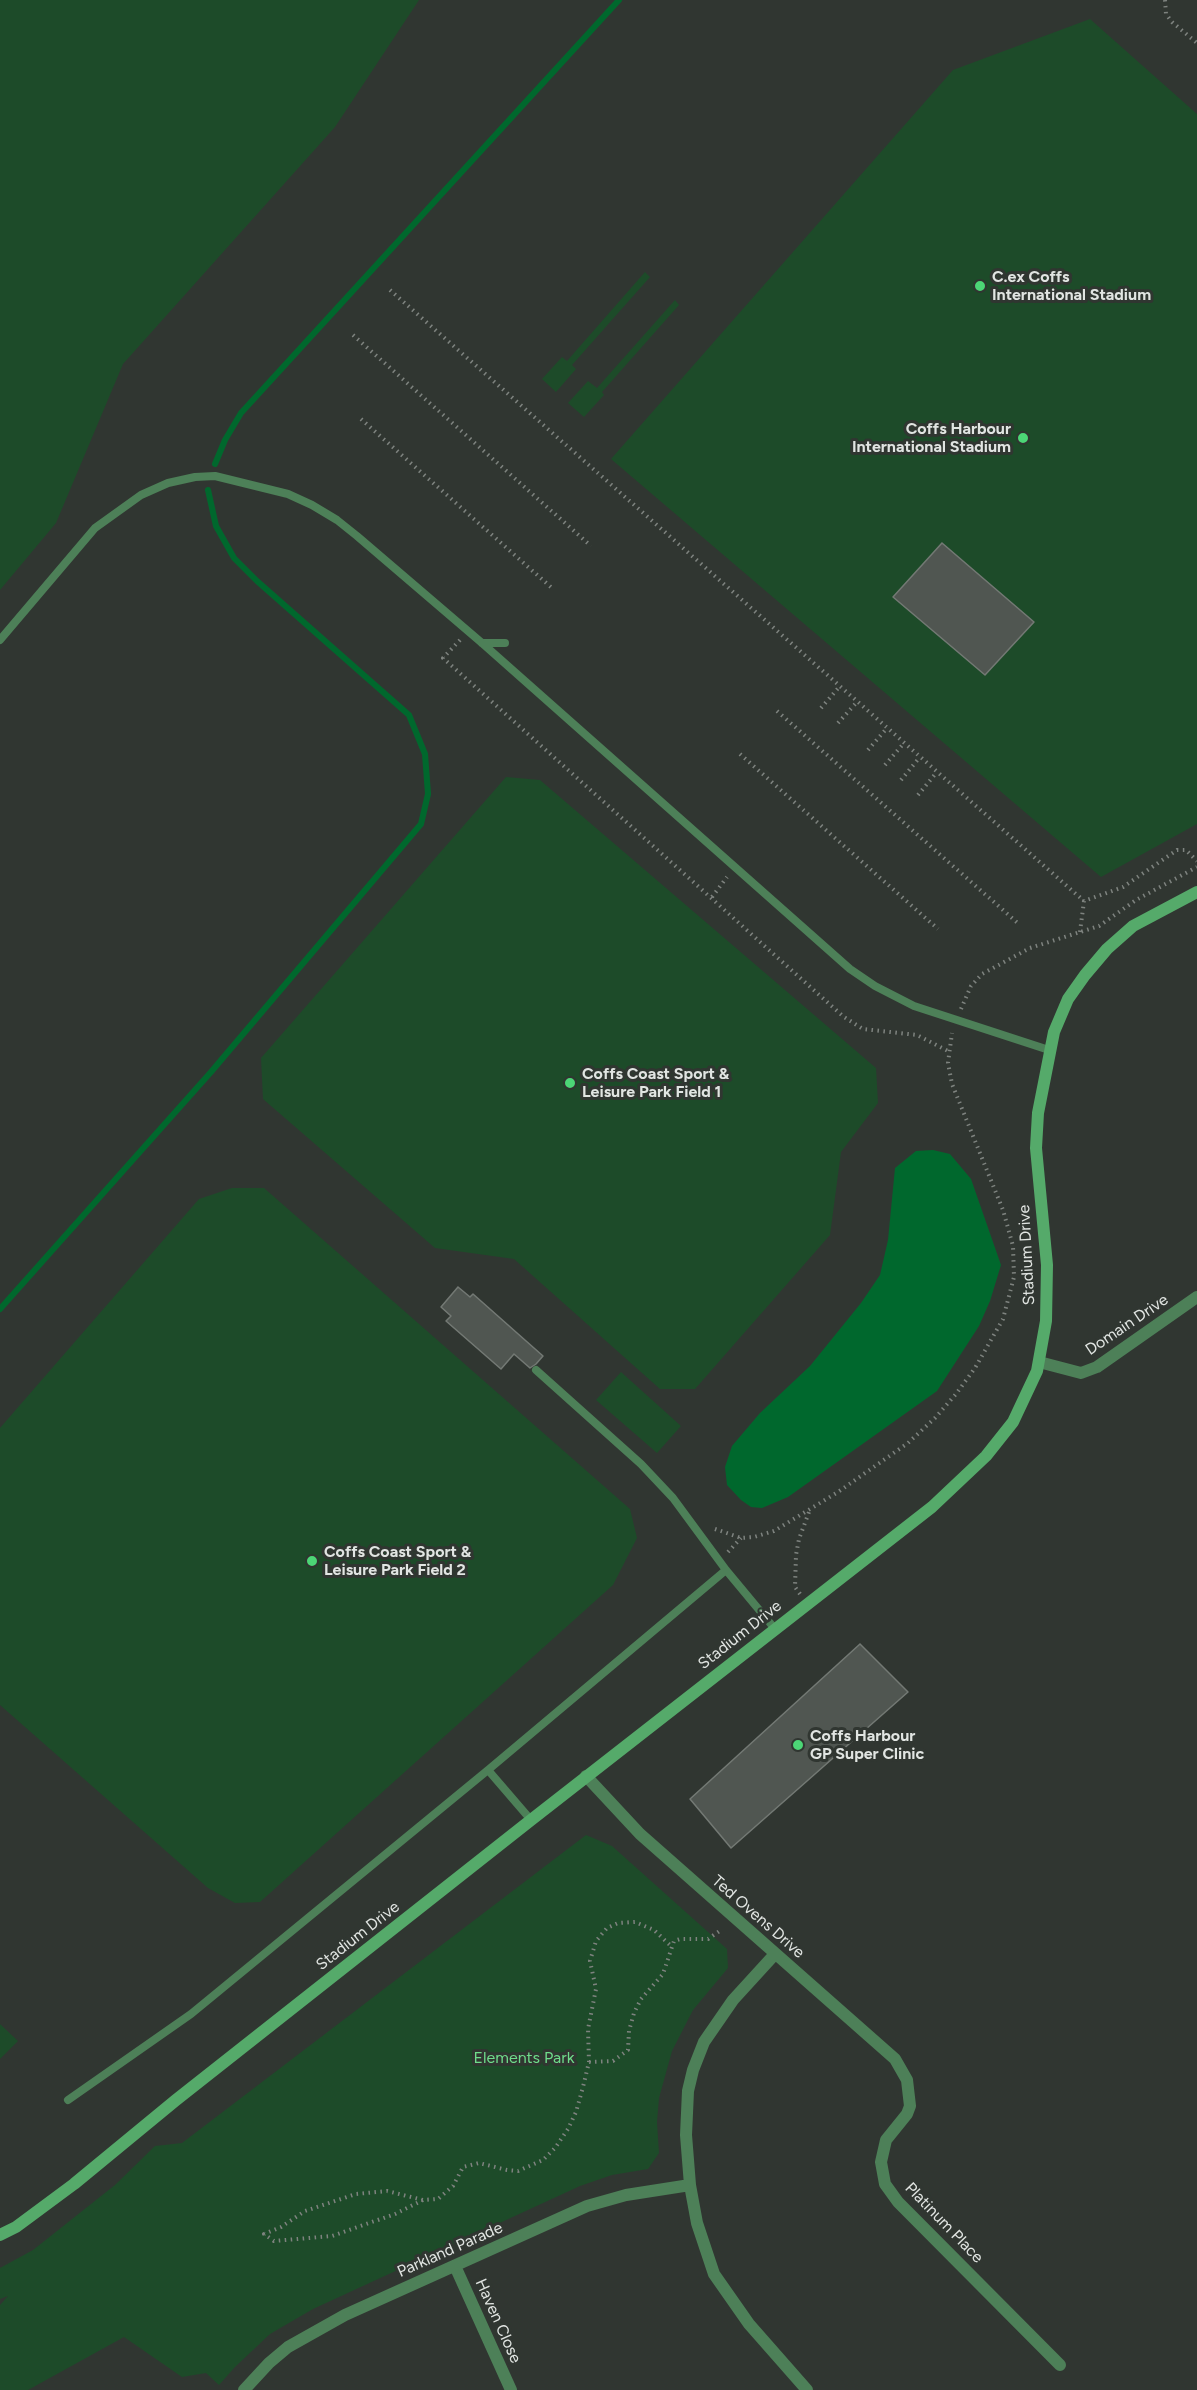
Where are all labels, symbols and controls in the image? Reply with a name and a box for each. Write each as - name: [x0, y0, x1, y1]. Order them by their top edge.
- place label: C.ex Coffs International Stadium: [992, 267, 1151, 305]
- marker: C.ex Coffs International Stadium: [973, 279, 987, 293]
- place label: Coffs Harbour International Stadium: [852, 419, 1011, 457]
- marker: Coffs Harbour International Stadium: [1016, 431, 1030, 445]
- place label: Coffs Coast Sport & Leisure Park Field 1: [582, 1064, 729, 1102]
- marker: Coffs Coast Sport & Leisure Park Field 1: [563, 1076, 577, 1090]
- street label: Stadium Drive: [1015, 1204, 1039, 1306]
- street label: Domain Drive: [1082, 1290, 1172, 1360]
- place label: Coffs Coast Sport & Leisure Park Field 2: [324, 1542, 471, 1580]
- marker: Coffs Coast Sport & Leisure Park Field 2: [305, 1554, 319, 1568]
- street label: Stadium Drive: [694, 1596, 786, 1674]
- place label: Coffs Harbour GP Super Clinic: [810, 1726, 924, 1764]
- marker: Coffs Harbour GP Super Clinic: [791, 1738, 805, 1752]
- street label: Ted Ovens Drive: [708, 1872, 808, 1962]
- street label: Stadium Drive: [312, 1897, 404, 1975]
- park label: Elements Park: [474, 2048, 574, 2068]
- street label: Platinum Place: [901, 2179, 987, 2267]
- street label: Parkland Parade: [394, 2218, 506, 2282]
- street label: Haven Close: [471, 2276, 525, 2366]

